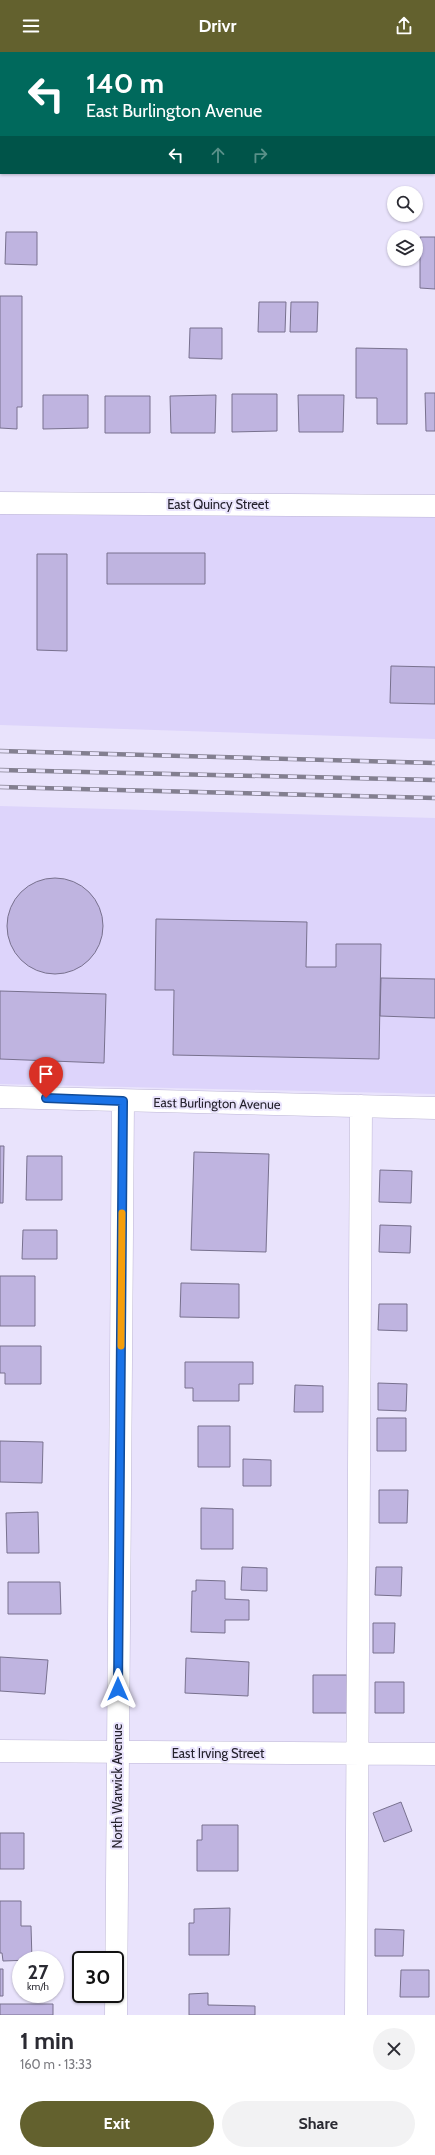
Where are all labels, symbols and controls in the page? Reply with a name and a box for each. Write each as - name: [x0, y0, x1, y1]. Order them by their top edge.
- icon: menu: [20, 15, 42, 37]
- text: Drivr: [199, 15, 236, 37]
- icon: share: [393, 15, 415, 37]
- text: 140 m: [86, 66, 164, 100]
- icon: left: [20, 68, 72, 120]
- text: East Burlington Avenue: [86, 100, 262, 122]
- icon: left: [165, 144, 187, 166]
- icon: ahead: [207, 144, 229, 166]
- icon: right: [249, 144, 271, 166]
- map controls: [387, 186, 423, 266]
- button: search: [387, 186, 423, 222]
- button: layers: [387, 230, 423, 266]
- street label: East Quincy Street: [167, 496, 269, 512]
- pin: [29, 1057, 63, 1098]
- icon: arrive: [35, 1063, 57, 1085]
- street label: East Burlington Avenue: [153, 1094, 281, 1112]
- position arrow: [97, 1668, 139, 1710]
- street label: North Warwick Avenue: [109, 1723, 125, 1848]
- street label: East Irving Street: [172, 1745, 265, 1761]
- speed limit sign: 30: [72, 1951, 124, 2003]
- text: 27: [28, 1960, 48, 1984]
- text: km/h: [27, 1980, 49, 1993]
- text: 1 min: [20, 2026, 74, 2055]
- button: close: [373, 2028, 415, 2070]
- text: 160 m · 13:33: [20, 2056, 92, 2072]
- button: Exit: [20, 2101, 214, 2147]
- button: Share: [222, 2101, 415, 2147]

